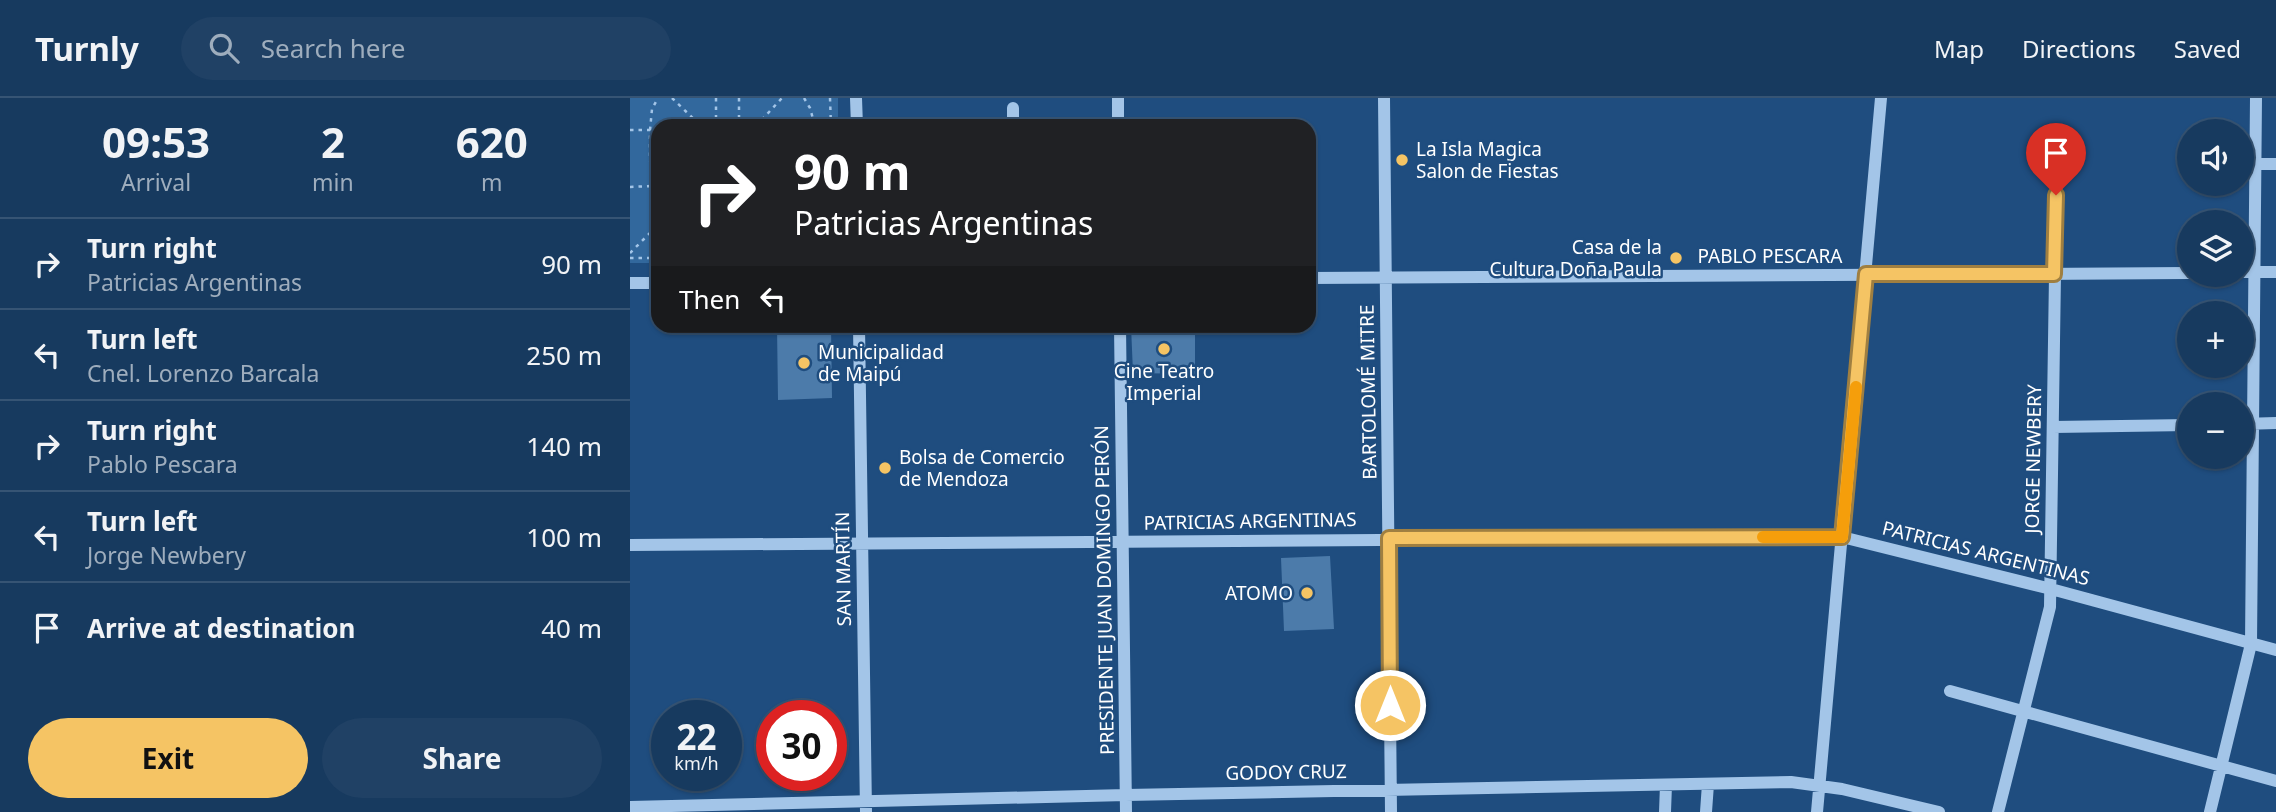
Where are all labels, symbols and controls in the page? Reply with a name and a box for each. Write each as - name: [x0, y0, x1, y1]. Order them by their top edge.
- search box: [181, 17, 671, 80]
- text: Turnly: [35, 26, 139, 71]
- icon: search: [205, 29, 243, 67]
- text: Search here: [261, 30, 405, 66]
- text: Map: [1934, 32, 1984, 65]
- text: Directions: [2022, 32, 2136, 65]
- text: Saved: [2174, 32, 2241, 65]
- text: 09:53: [102, 113, 210, 170]
- text: 2: [321, 113, 345, 170]
- text: 620: [456, 113, 528, 170]
- map controls: [2177, 119, 2254, 469]
- button: sound: [2177, 119, 2254, 196]
- pin: [2026, 123, 2086, 195]
- icon: arrive: [2037, 134, 2075, 172]
- place label: La Isla Magica Salon de Fiestas: [1416, 136, 1559, 184]
- text: 90 m: [794, 138, 911, 204]
- icon: right: [679, 147, 770, 238]
- marker: La Isla Magica Salon de Fiestas: [1394, 152, 1410, 168]
- text: Arrival: [121, 166, 191, 198]
- text: min: [312, 166, 354, 198]
- text: m: [481, 166, 503, 198]
- text: Patricias Argentinas: [794, 201, 1093, 244]
- button: layers: [2177, 210, 2254, 287]
- text: Turn right: [87, 230, 217, 266]
- place label: Casa de la Cultura Doña Paula: [1490, 234, 1662, 282]
- street label: PABLO PESCARA: [1698, 243, 1843, 269]
- icon: right: [28, 245, 66, 283]
- text: 90 m: [541, 246, 602, 282]
- marker: Casa de la Cultura Doña Paula: [1668, 250, 1684, 266]
- text: Patricias Argentinas: [87, 266, 302, 298]
- icon: left: [754, 280, 792, 318]
- text: Then: [679, 281, 740, 317]
- button: +: [2177, 301, 2254, 378]
- street label: BARTOLOMÉ MITRE: [1353, 304, 1383, 480]
- text: Turn left: [87, 321, 198, 357]
- icon: left: [28, 336, 66, 374]
- text: 250 m: [526, 337, 602, 373]
- place label: Municipalidad de Maipú: [818, 339, 944, 387]
- marker: Cine Teatro Imperial: [1156, 341, 1172, 357]
- marker: Municipalidad de Maipú: [796, 355, 812, 371]
- text: Cnel. Lorenzo Barcala: [87, 357, 319, 389]
- place label: Cine Teatro Imperial: [1114, 358, 1214, 406]
- street label: JORGE NEWBERY: [2019, 384, 2047, 536]
- button: −: [2177, 392, 2254, 469]
- text: Turn right: [87, 412, 217, 448]
- street label: PRESIDENTE JUAN DOMINGO PERÓN: [1088, 425, 1120, 755]
- icon: right: [28, 427, 66, 465]
- text: 140 m: [526, 428, 602, 464]
- place label: Bolsa de Comercio de Mendoza: [899, 444, 1065, 492]
- text: Pablo Pescara: [87, 448, 238, 480]
- marker: Bolsa de Comercio de Mendoza: [877, 460, 893, 476]
- text: Turn left: [87, 503, 198, 539]
- street label: PATRICIAS ARGENTINAS: [1143, 506, 1357, 536]
- street label: SAN MARTÍN: [829, 511, 857, 627]
- street label: PATRICIAS ARGENTINAS: [1880, 515, 2092, 591]
- icon: left: [28, 518, 66, 556]
- text: 100 m: [526, 519, 602, 555]
- text: Jorge Newbery: [87, 539, 246, 571]
- place label: ATOMO: [1225, 580, 1293, 606]
- marker: ATOMO: [1299, 585, 1315, 601]
- icon: arrive: [28, 609, 66, 647]
- text: Arrive at destination: [87, 610, 356, 646]
- text: 40 m: [541, 610, 602, 646]
- position arrow: [1353, 668, 1427, 742]
- speed limit sign: 30: [756, 700, 847, 791]
- text: 22: [676, 713, 717, 760]
- button: Exit: [28, 718, 308, 798]
- button: Share: [322, 718, 602, 798]
- text: km/h: [674, 751, 719, 775]
- street label: GODOY CRUZ: [1225, 758, 1347, 786]

